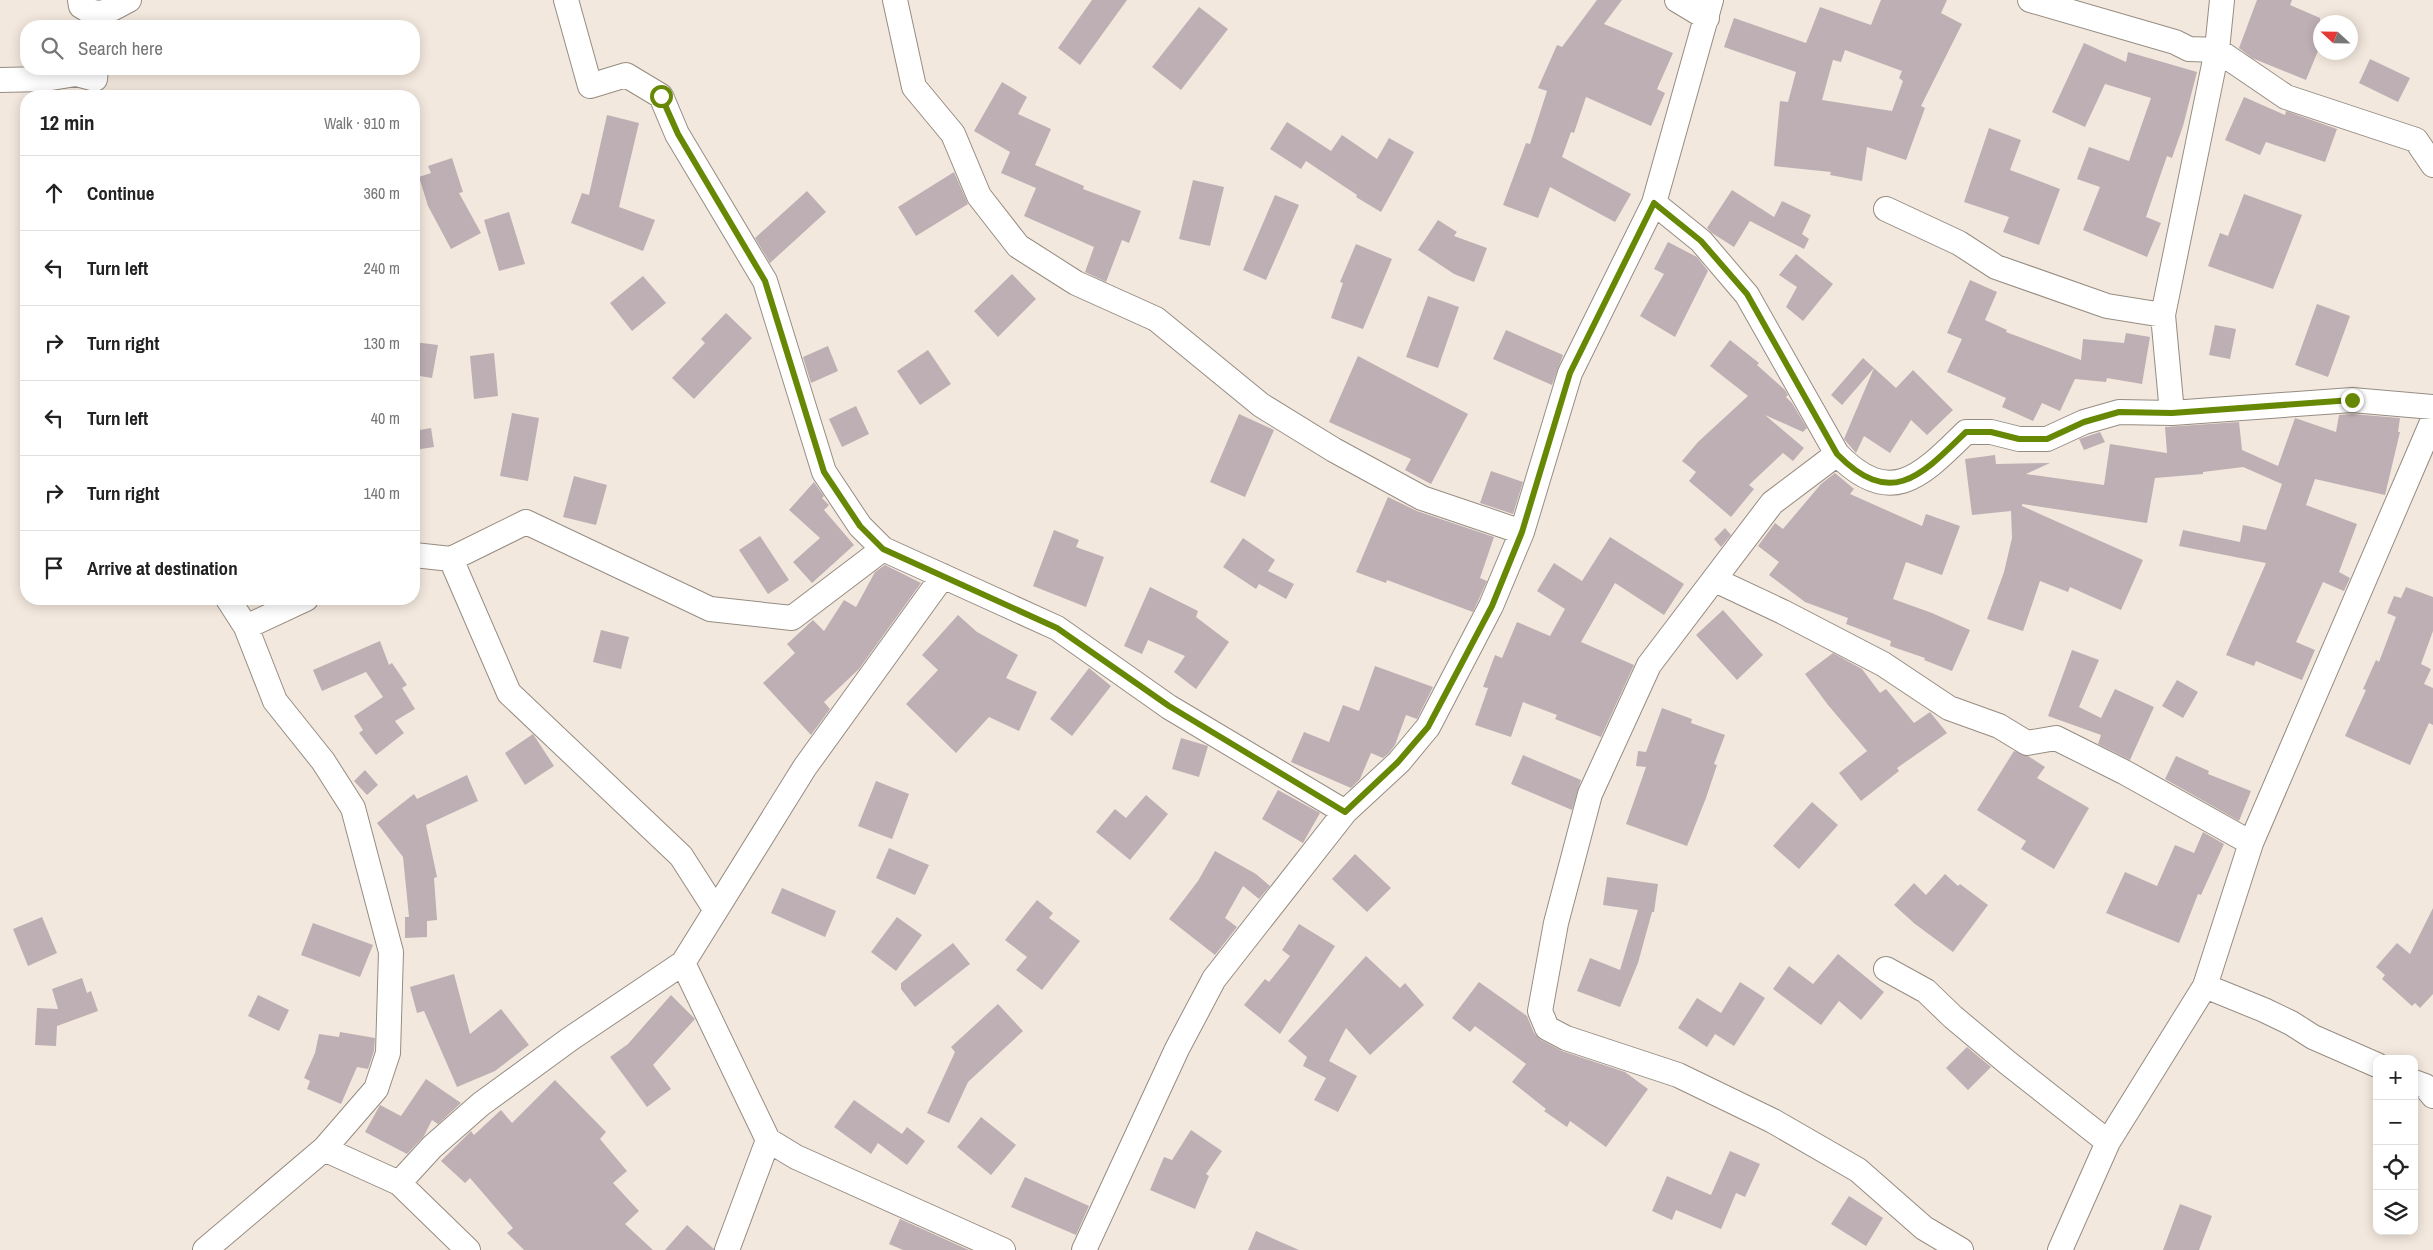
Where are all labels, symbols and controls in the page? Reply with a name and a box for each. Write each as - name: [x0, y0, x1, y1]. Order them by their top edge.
- north arrow: [2313, 15, 2358, 60]
- search box: [20, 20, 420, 75]
- icon: search: [38, 34, 66, 62]
- text: Search here: [78, 35, 163, 61]
- route start: [650, 85, 673, 108]
- text: 12 min: [40, 108, 95, 137]
- text: Walk · 910 m: [324, 112, 400, 134]
- icon: ahead: [40, 179, 68, 207]
- text: Continue: [87, 180, 155, 206]
- text: 360 m: [364, 182, 400, 204]
- icon: left: [40, 254, 68, 282]
- text: Turn left: [87, 255, 148, 281]
- text: 240 m: [364, 257, 400, 279]
- icon: right: [40, 329, 68, 357]
- text: Turn right: [87, 330, 159, 356]
- text: 130 m: [364, 332, 400, 354]
- route end: [2341, 389, 2364, 412]
- icon: left: [40, 404, 68, 432]
- text: Turn left: [87, 405, 148, 431]
- text: 40 m: [371, 407, 400, 429]
- icon: right: [40, 479, 68, 507]
- text: Turn right: [87, 480, 159, 506]
- text: 140 m: [364, 482, 400, 504]
- icon: arrive: [40, 554, 68, 582]
- text: Arrive at destination: [87, 555, 238, 581]
- map controls: [2373, 1055, 2418, 1235]
- button: +: [2373, 1055, 2418, 1100]
- button: −: [2373, 1100, 2418, 1145]
- button: locate: [2373, 1145, 2418, 1190]
- button: layers: [2373, 1190, 2418, 1235]

